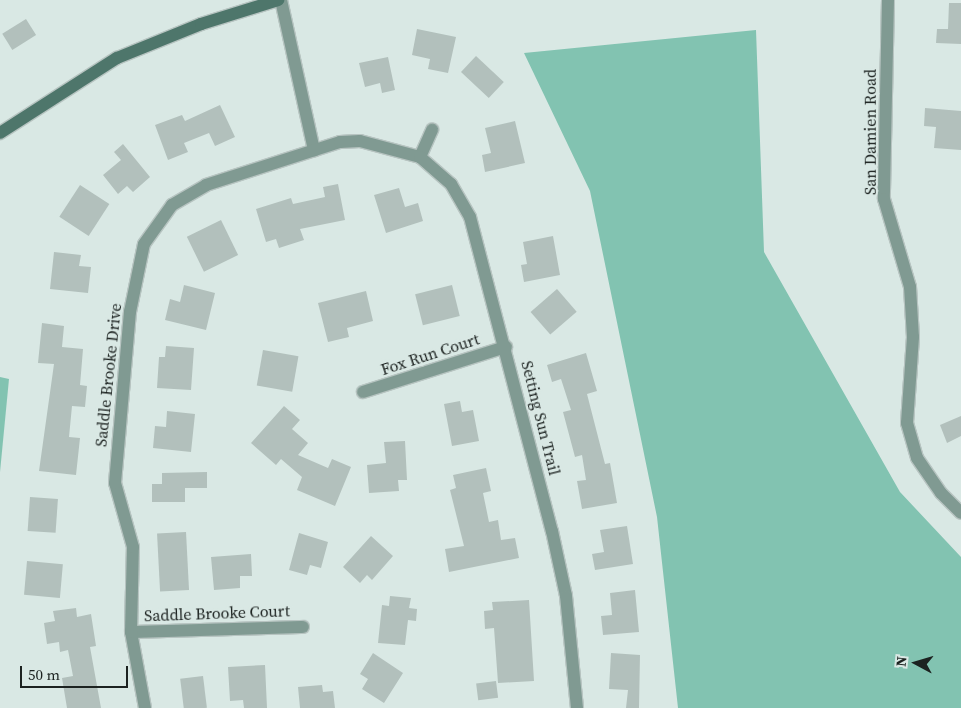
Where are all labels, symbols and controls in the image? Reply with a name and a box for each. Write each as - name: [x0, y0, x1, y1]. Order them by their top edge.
- street label: San Damien Road: [860, 69, 880, 195]
- street label: Saddle Brooke Drive: [91, 302, 125, 448]
- street label: Fox Run Court: [378, 329, 482, 379]
- street label: Setting Sun Trail: [517, 359, 565, 477]
- street label: Saddle Brooke Court: [144, 601, 290, 625]
- north arrow: [891, 638, 941, 688]
- text: N: [891, 655, 912, 668]
- scale bar: [22, 656, 130, 688]
- text: 50 m: [28, 664, 60, 685]

